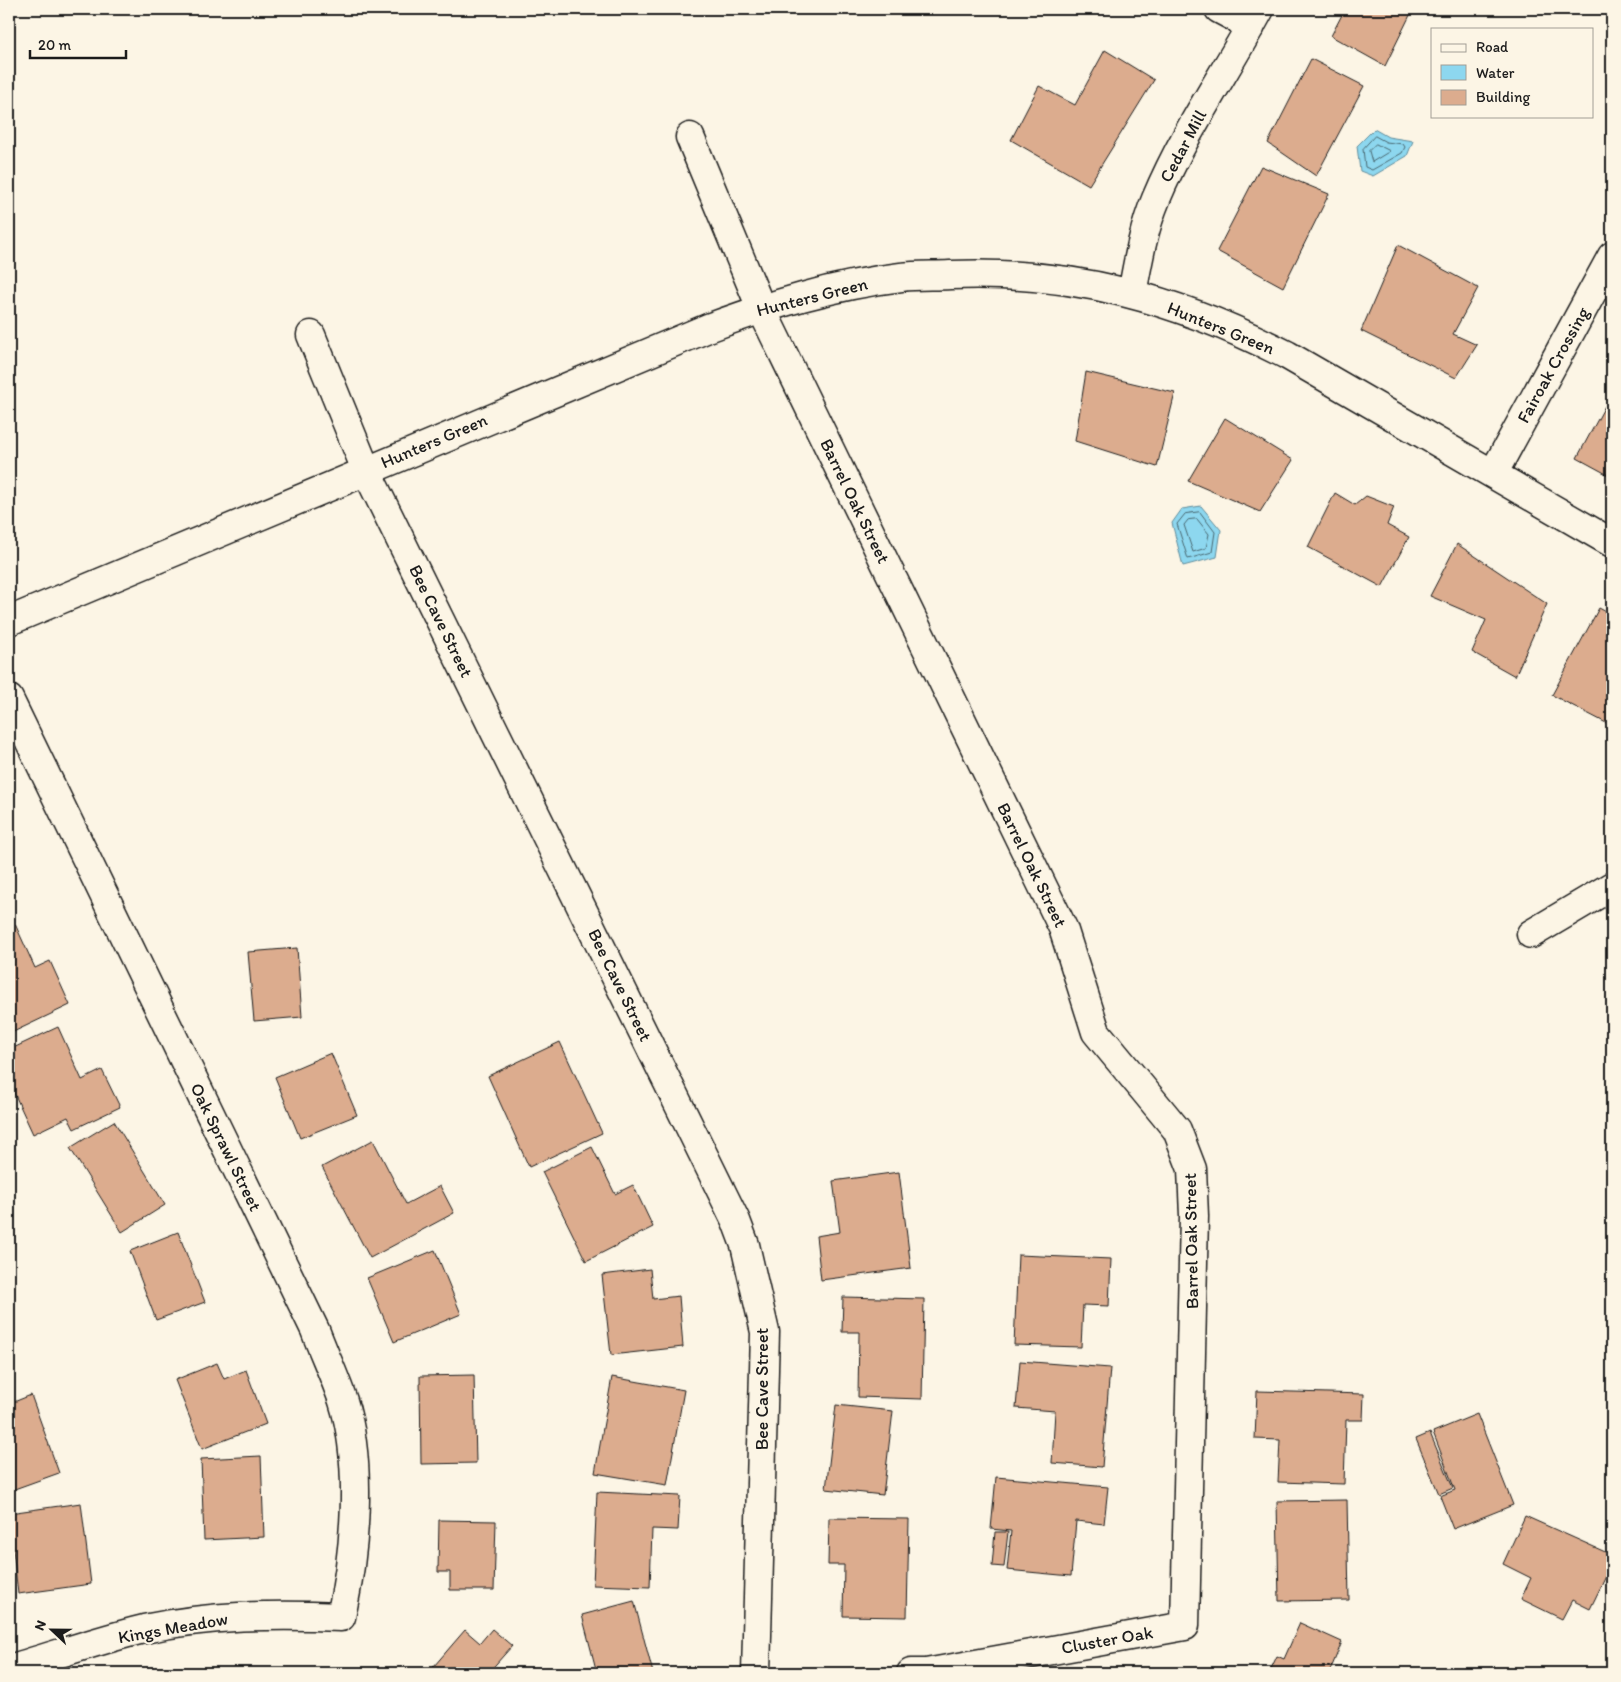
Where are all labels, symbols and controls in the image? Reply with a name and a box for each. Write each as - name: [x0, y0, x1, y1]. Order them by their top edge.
- scale bar: [30, 28, 126, 60]
- legend: [1431, 28, 1594, 118]
- text: 20 m: [38, 36, 72, 54]
- text: Road: [1476, 38, 1509, 56]
- text: Water: [1476, 64, 1515, 82]
- text: Building: [1476, 88, 1530, 106]
- street label: Cedar Mill: [1155, 106, 1211, 186]
- street label: Hunters Green: [754, 273, 870, 321]
- street label: Hunters Green: [1164, 296, 1278, 360]
- street label: Fairoak Crossing: [1512, 302, 1594, 427]
- street label: Hunters Green: [377, 409, 491, 473]
- street label: Barrel Oak Street: [815, 435, 895, 567]
- street label: Bee Cave Street: [404, 561, 478, 681]
- street label: Barrel Oak Street: [992, 799, 1072, 931]
- street label: Bee Cave Street: [583, 925, 657, 1045]
- street label: Oak Sprawl Street: [185, 1079, 267, 1215]
- street label: Barrel Oak Street: [1179, 1172, 1203, 1309]
- street label: Bee Cave Street: [751, 1327, 773, 1450]
- north arrow: [28, 1604, 78, 1654]
- street label: Kings Meadow: [116, 1607, 230, 1649]
- text: N: [31, 1618, 50, 1633]
- street label: Cluster Oak: [1059, 1621, 1155, 1659]

